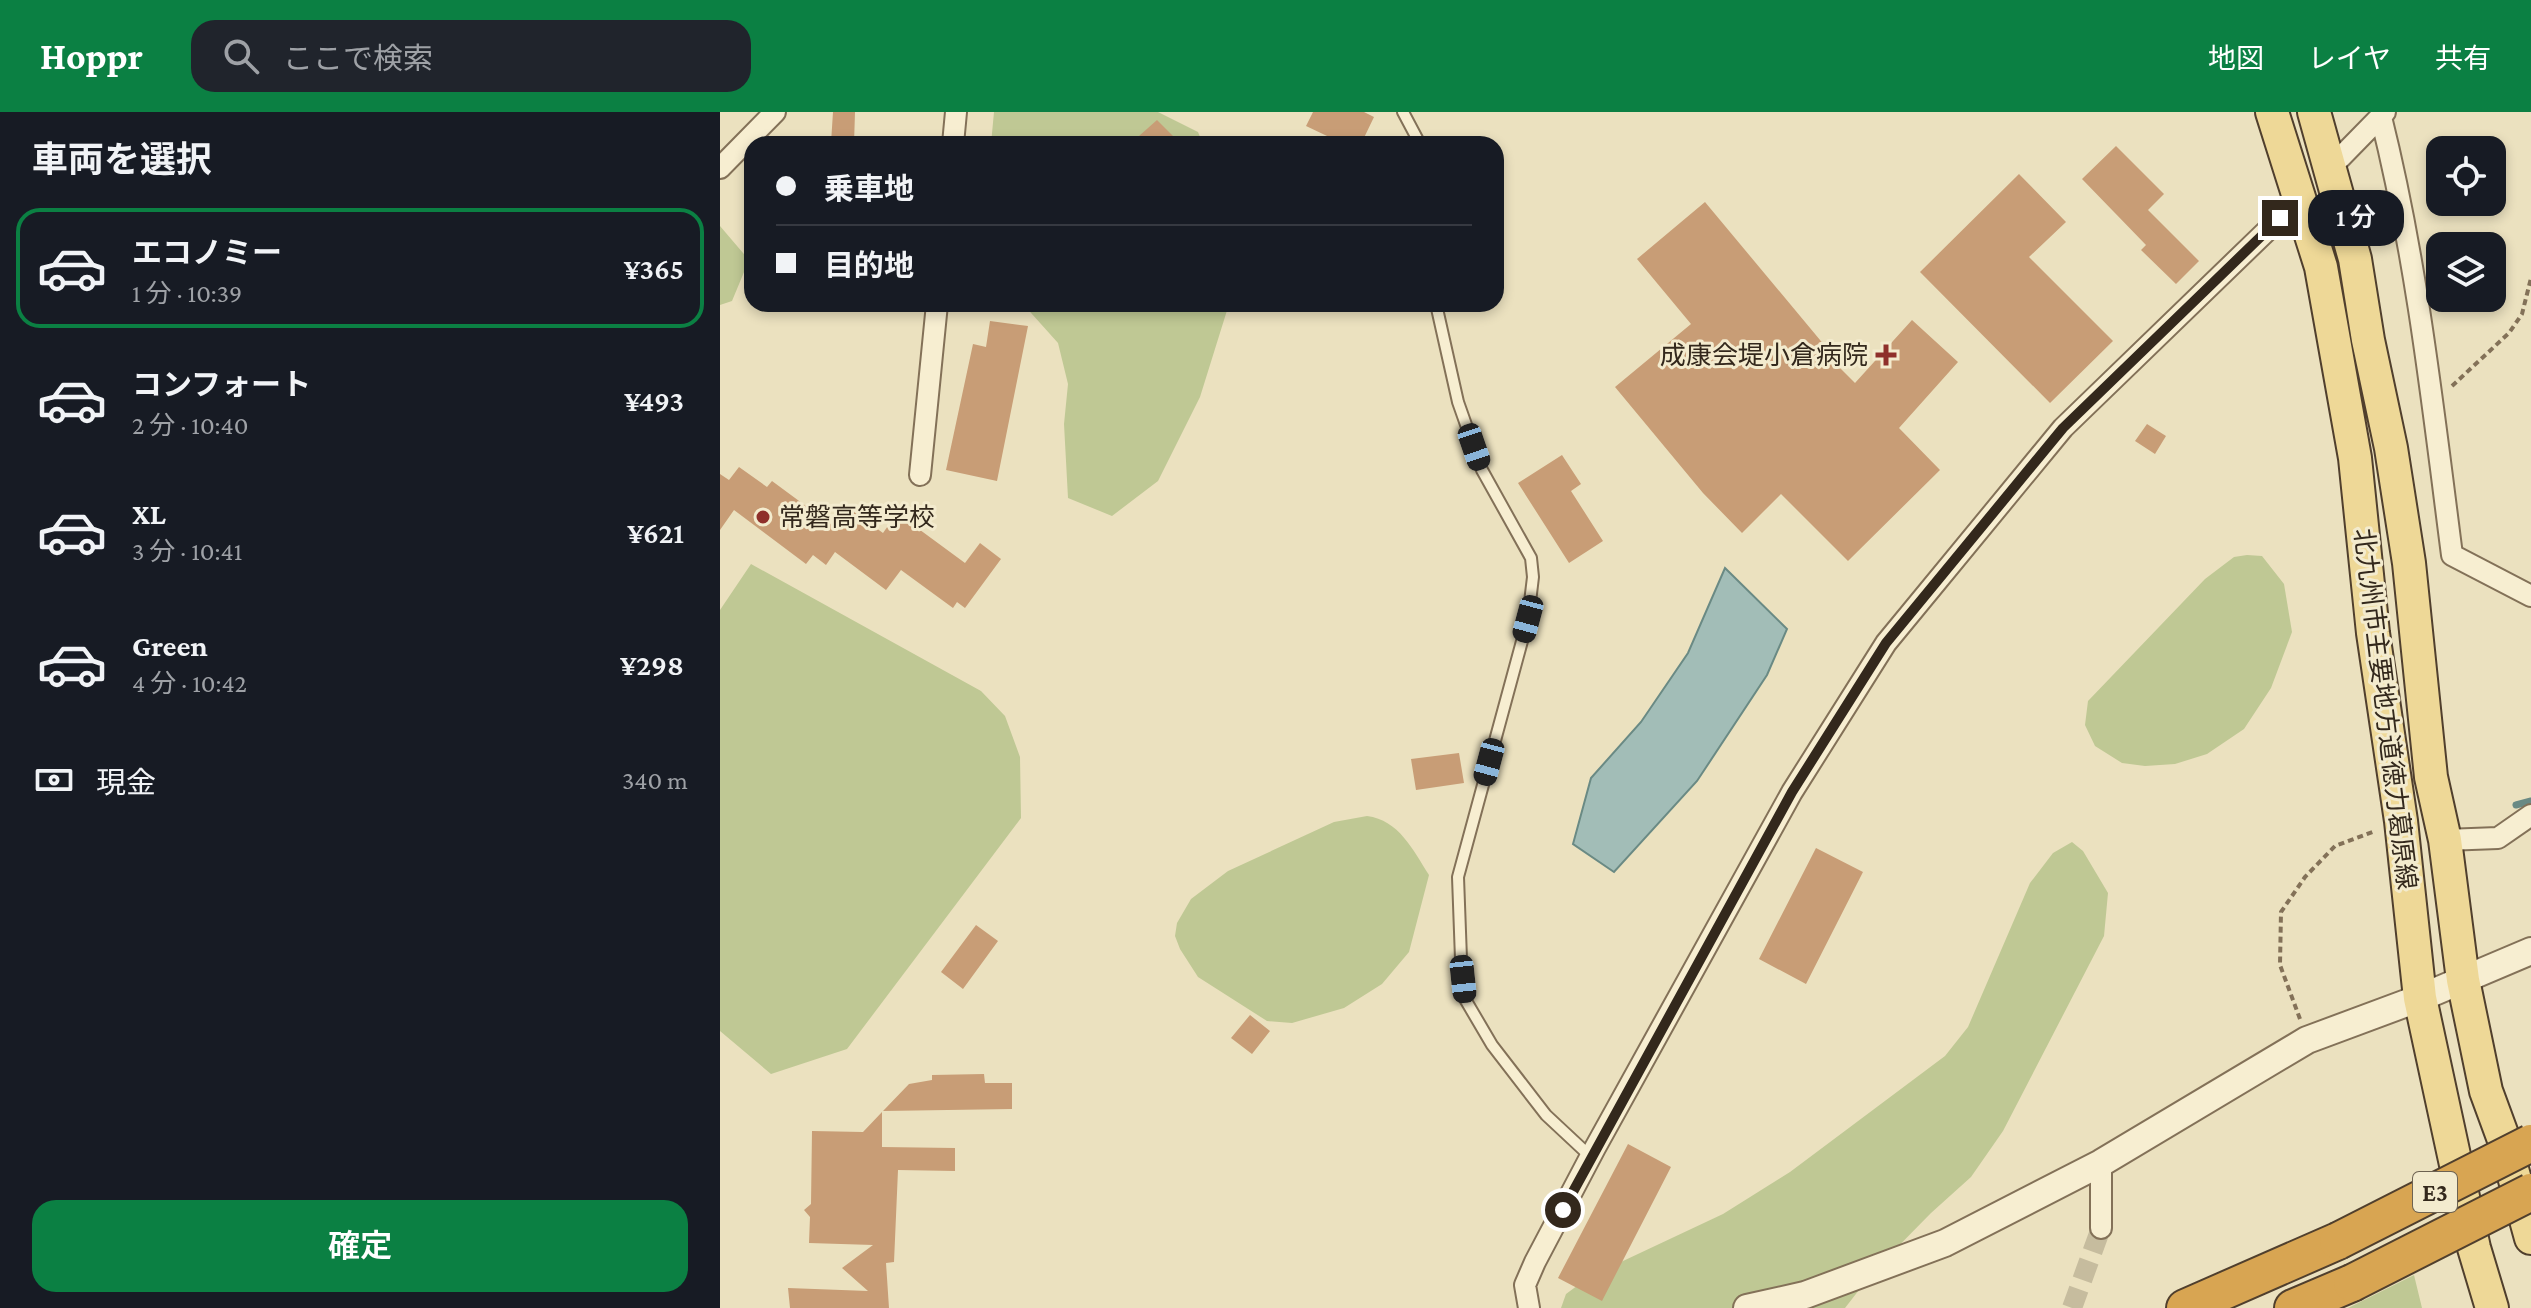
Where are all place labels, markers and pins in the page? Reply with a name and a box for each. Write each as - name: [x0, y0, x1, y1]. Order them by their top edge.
- place label: 成康会堤小倉病院: [1660, 341, 1868, 370]
- marker: 成康会堤小倉病院: [1875, 344, 1897, 366]
- place label: 常磐高等学校: [779, 503, 935, 532]
- marker: 常磐高等学校: [754, 508, 772, 526]

